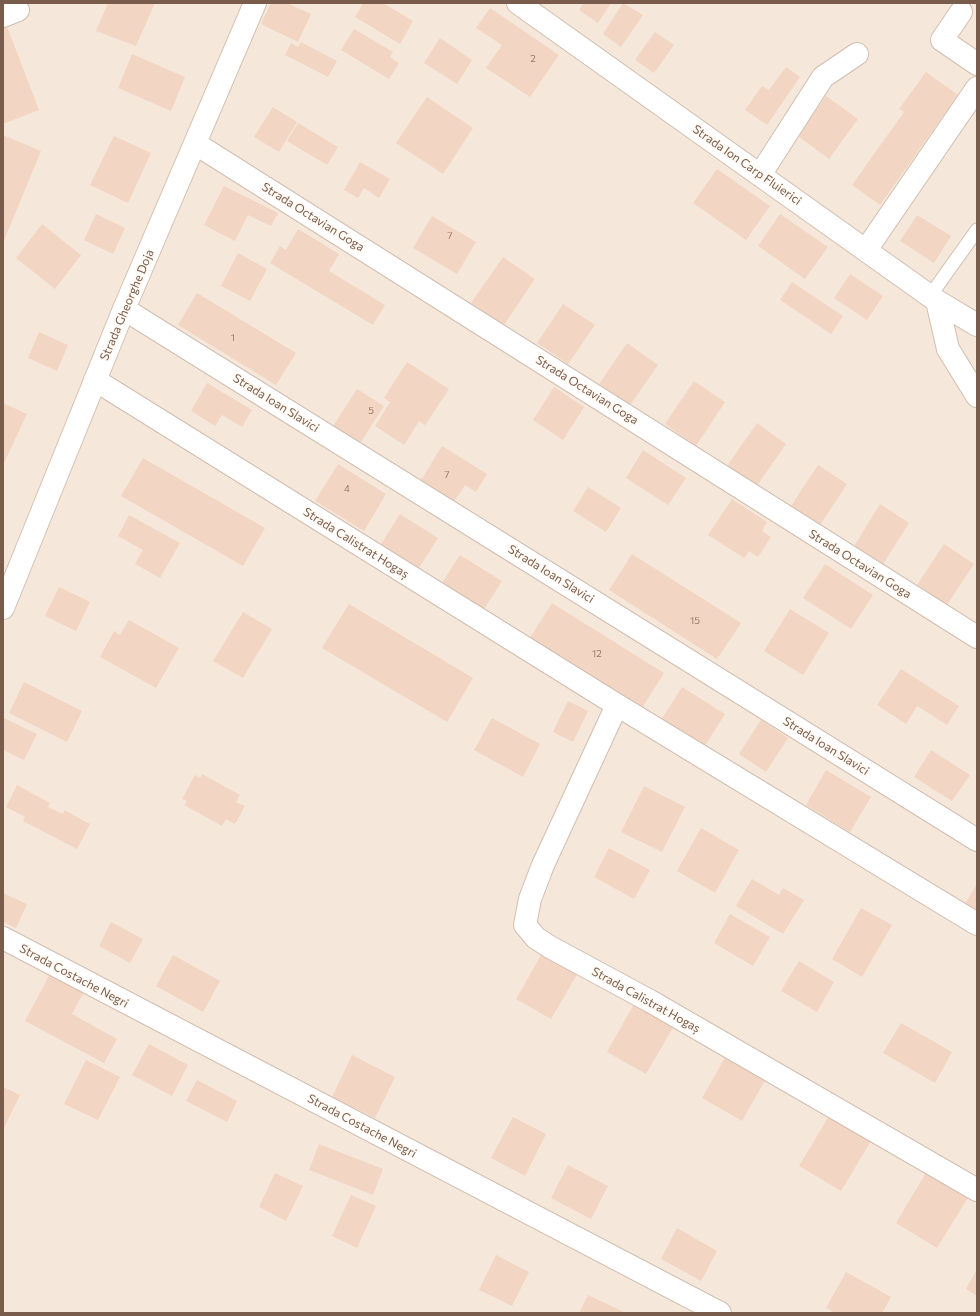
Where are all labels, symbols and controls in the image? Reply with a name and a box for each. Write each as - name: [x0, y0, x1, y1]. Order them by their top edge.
- house number: 2: [530, 53, 536, 65]
- street label: Strada Ion Carp Fluierici: [690, 122, 804, 208]
- street label: Strada Octavian Goga: [259, 180, 367, 254]
- house number: 7: [447, 230, 453, 242]
- street label: Strada Gheorghe Doja: [97, 247, 157, 363]
- house number: 1: [231, 332, 235, 344]
- street label: Strada Octavian Goga: [533, 353, 641, 427]
- street label: Strada Ioan Slavici: [230, 371, 322, 435]
- house number: 5: [368, 405, 374, 417]
- house number: 7: [444, 469, 450, 481]
- house number: 4: [344, 483, 350, 495]
- street label: Strada Calistrat Hogaș: [301, 505, 411, 581]
- street label: Strada Octavian Goga: [806, 527, 914, 601]
- street label: Strada Ioan Slavici: [505, 542, 597, 606]
- house number: 15: [690, 615, 700, 627]
- house number: 12: [592, 648, 602, 660]
- street label: Strada Ioan Slavici: [780, 714, 872, 778]
- street label: Strada Costache Negri: [17, 941, 131, 1011]
- street label: Strada Calistrat Hogaș: [589, 964, 703, 1036]
- street label: Strada Costache Negri: [305, 1091, 419, 1161]

